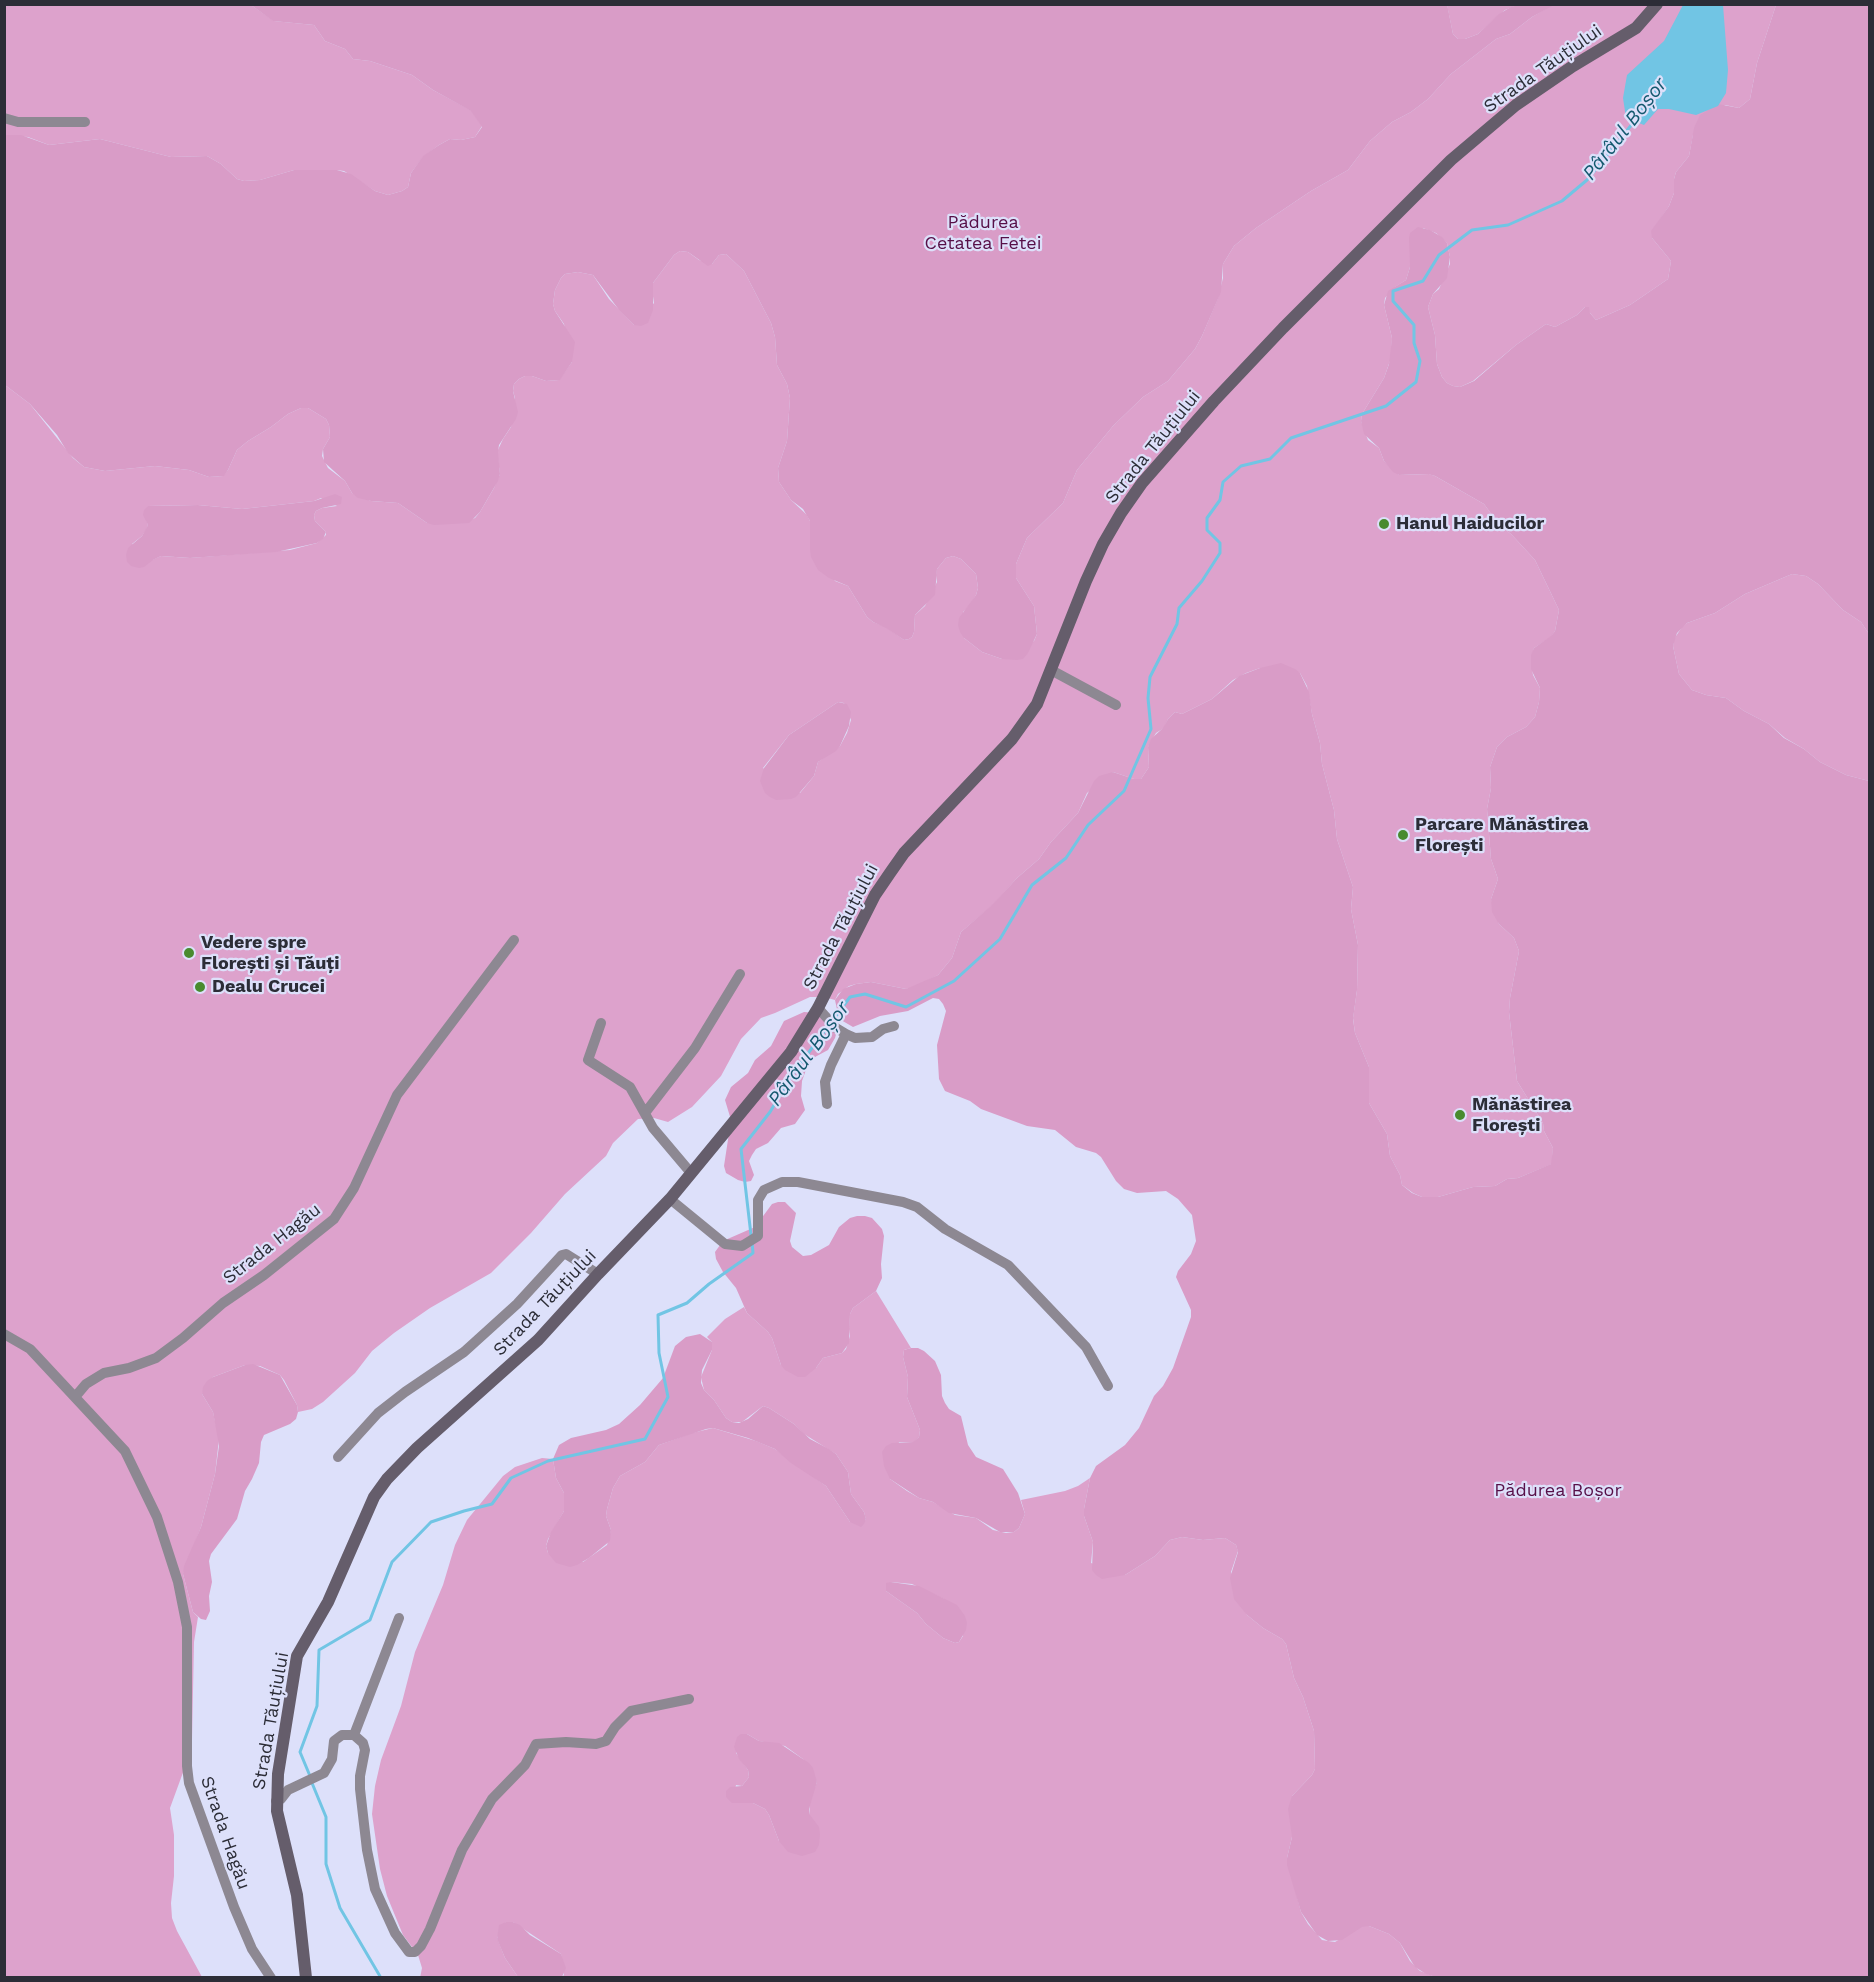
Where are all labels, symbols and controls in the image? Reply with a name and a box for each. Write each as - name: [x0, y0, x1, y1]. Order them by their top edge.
- street label: Strada Tăuțiului: [1480, 20, 1606, 118]
- water label: Pârâul Boșor: [1578, 73, 1672, 185]
- park label: Pădurea Cetatea Fetei: [925, 212, 1041, 254]
- street label: Strada Tăuțiului: [1101, 386, 1205, 508]
- place label: Hanul Haiducilor: [1396, 513, 1544, 535]
- marker: Hanul Haiducilor: [1377, 517, 1391, 531]
- place label: Parcare Mănăstirea Florești: [1415, 814, 1588, 856]
- marker: Parcare Mănăstirea Florești: [1396, 828, 1410, 842]
- street label: Strada Tăuțiului: [799, 860, 883, 994]
- place label: Vedere spre Florești și Tăuți: [201, 932, 339, 974]
- marker: Vedere spre Florești și Tăuți: [182, 946, 196, 960]
- place label: Dealu Crucei: [212, 976, 325, 998]
- marker: Dealu Crucei: [193, 980, 207, 994]
- water label: Pârâul Boșor: [763, 997, 855, 1111]
- place label: Mănăstirea Florești: [1472, 1094, 1572, 1136]
- marker: Mănăstirea Florești: [1453, 1108, 1467, 1122]
- street label: Strada Hagău: [219, 1199, 325, 1289]
- street label: Strada Tăuțiului: [489, 1245, 601, 1361]
- park label: Pădurea Boșor: [1494, 1480, 1622, 1502]
- street label: Strada Tăuțiului: [248, 1651, 294, 1791]
- street label: Strada Hagău: [196, 1774, 254, 1892]

